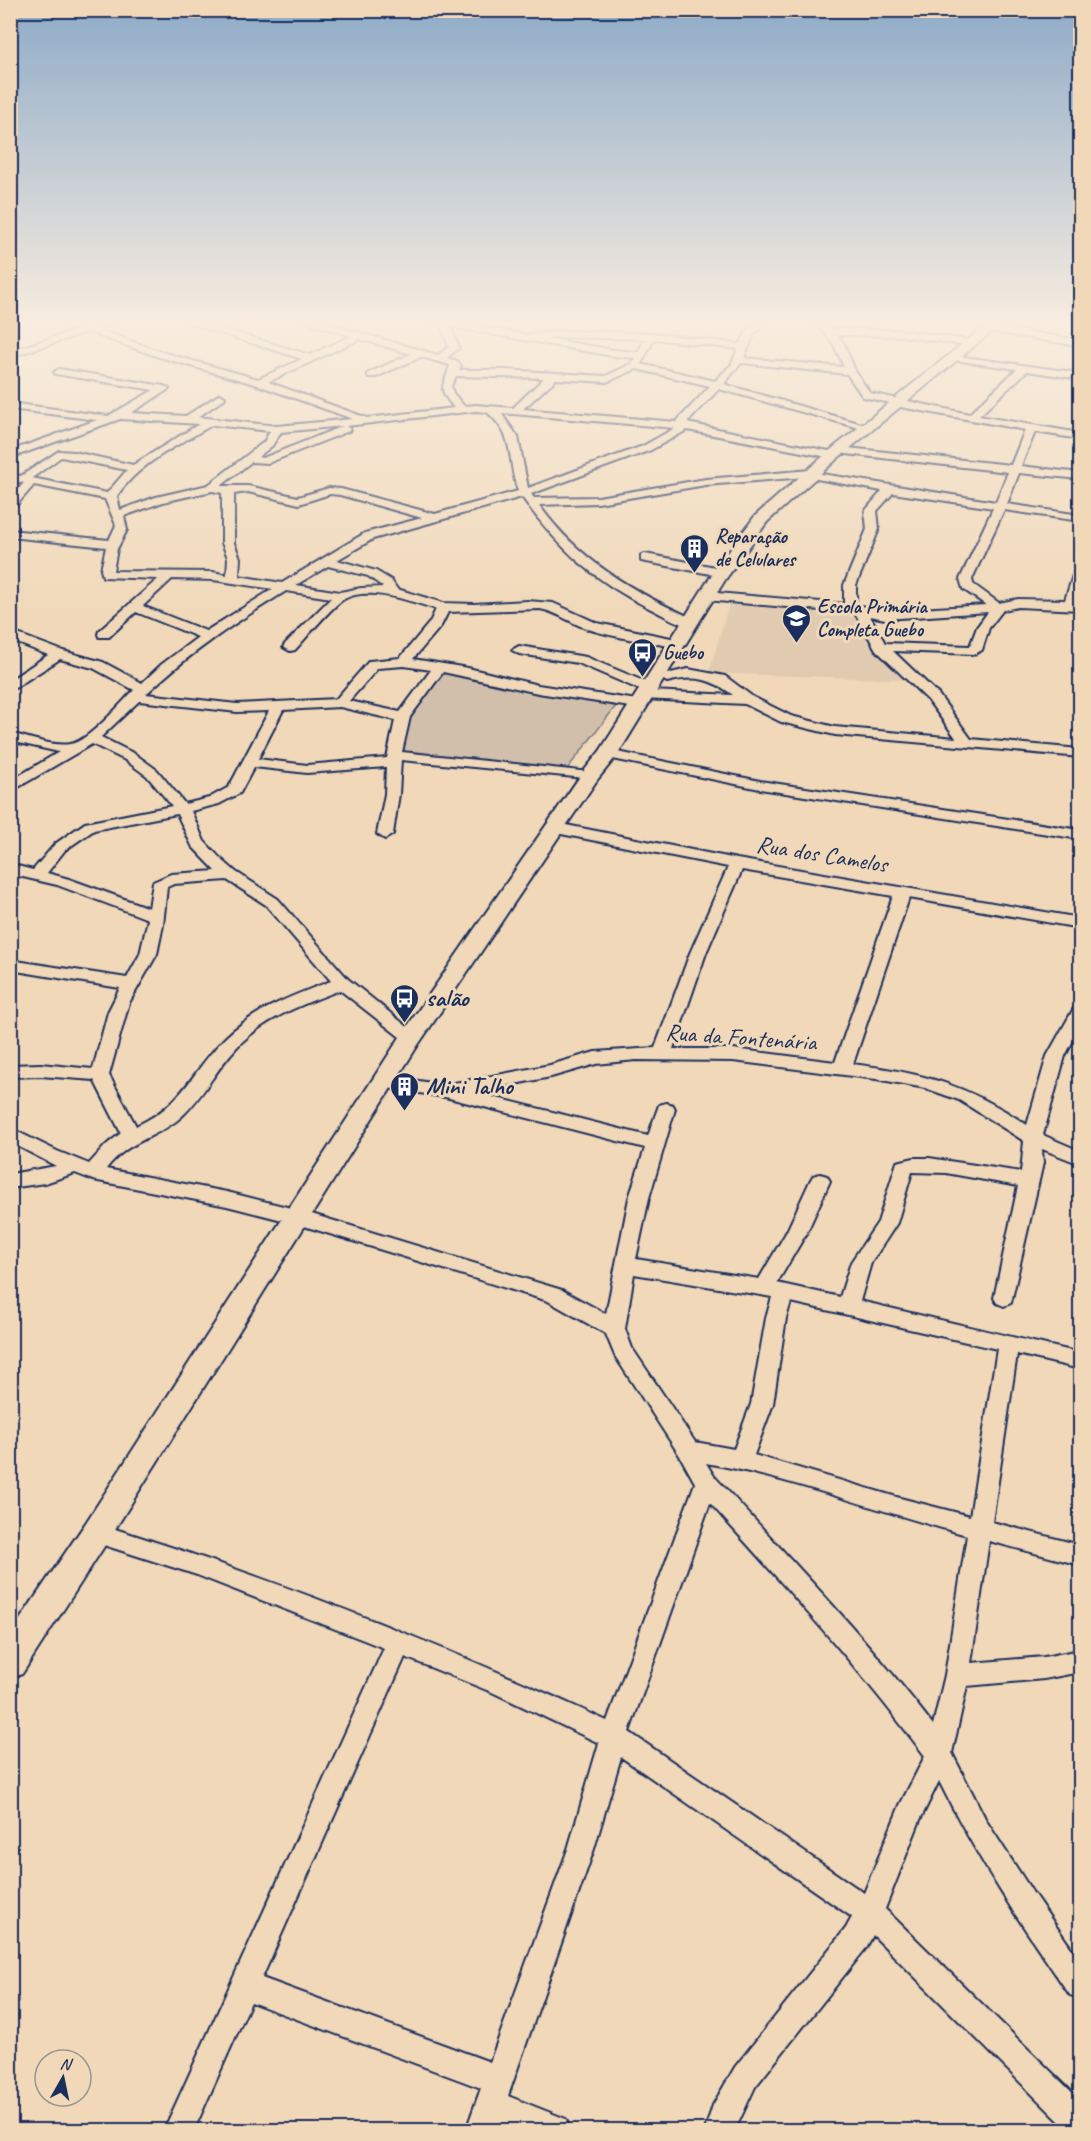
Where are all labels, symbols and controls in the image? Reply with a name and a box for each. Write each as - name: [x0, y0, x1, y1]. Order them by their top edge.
- place label: Reparação de Celulares: [715, 524, 797, 572]
- building icon: Reparação de Celulares: [678, 532, 710, 574]
- place label: Escola Primária Completa Guebo: [817, 594, 928, 642]
- school or university icon: Escola Primária Completa Guebo: [780, 602, 812, 644]
- bus stop icon: Guebo: [626, 636, 658, 678]
- place label: Guebo: [663, 640, 705, 665]
- street label: Rua dos Camelos: [754, 829, 891, 879]
- bus stop icon: salão: [389, 982, 421, 1024]
- place label: salão: [426, 983, 471, 1013]
- street label: Rua da Fontenária: [665, 1017, 819, 1057]
- building icon: Mini Talho: [389, 1070, 421, 1112]
- place label: Mini Talho: [426, 1071, 515, 1101]
- north arrow: [33, 2048, 93, 2108]
- text: N: [59, 2054, 75, 2075]

